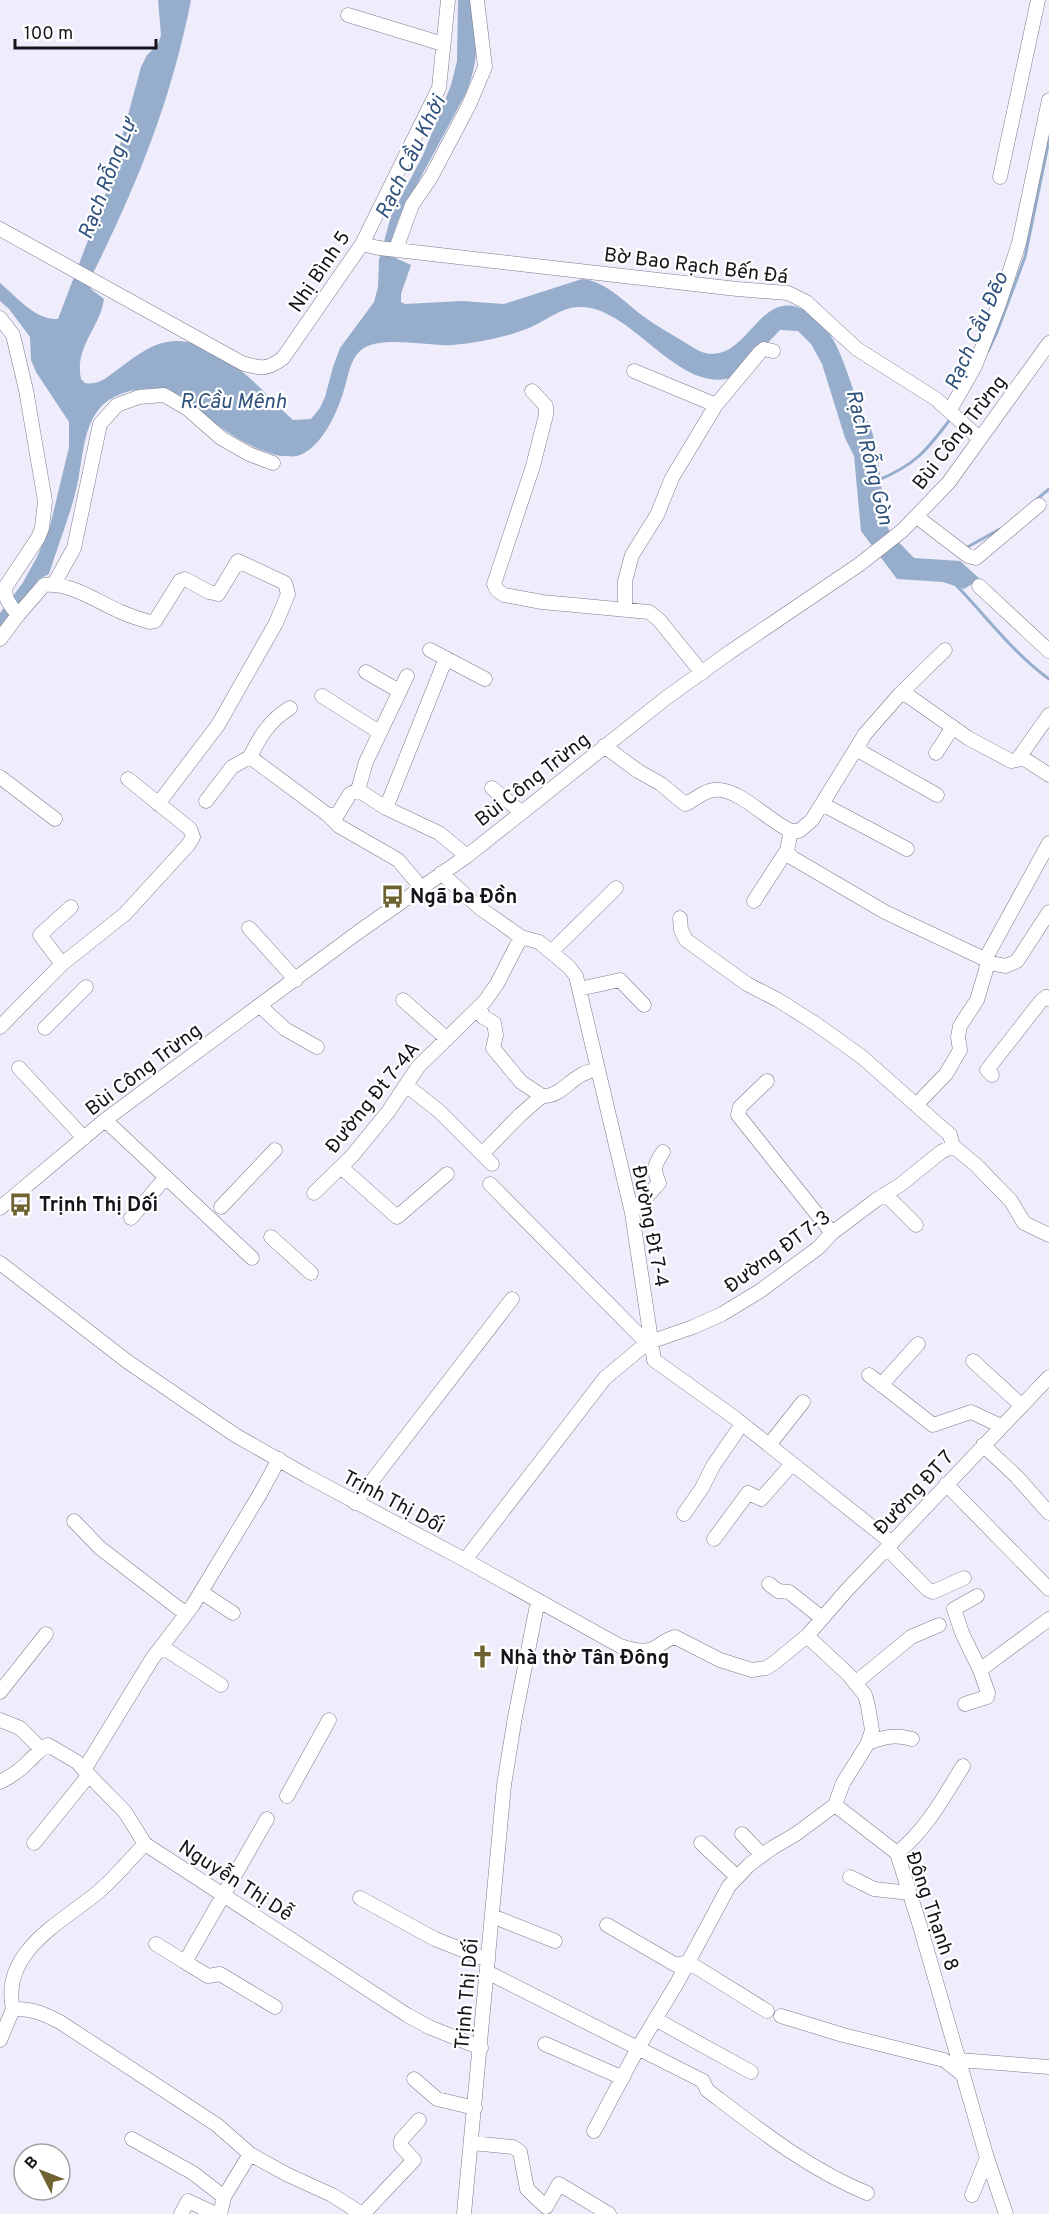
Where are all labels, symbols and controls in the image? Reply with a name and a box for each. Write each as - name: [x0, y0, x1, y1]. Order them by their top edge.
- scale bar: [15, 12, 156, 50]
- text: 100 m: [24, 23, 73, 46]
- water label: Rạch Cầu Khởi: [370, 90, 454, 224]
- water label: Rạch Rỗng Lự: [72, 112, 145, 243]
- street label: Nhị Bình 5: [284, 226, 357, 318]
- street label: Bờ Bao Rạch Bến Đá: [602, 242, 789, 291]
- water label: Rạch Cầu Đẽo: [939, 268, 1016, 395]
- street label: Bùi Công Trừng: [908, 370, 1014, 496]
- water label: Rạch Rỗng Gòn: [839, 387, 900, 528]
- water label: R.Cầu Mênh: [180, 389, 287, 416]
- street label: Bùi Công Trừng: [470, 728, 596, 834]
- bus stop icon: Ngã ba Đồn: [379, 883, 405, 909]
- place label: Ngã ba Đồn: [410, 884, 517, 911]
- street label: Bùi Công Trừng: [81, 1018, 208, 1123]
- street label: Đường Đt 7-4A: [321, 1037, 427, 1159]
- street label: Đường Đt 7-4: [625, 1163, 674, 1289]
- bus stop icon: Trịnh Thị Dối: [8, 1191, 34, 1217]
- place label: Trịnh Thị Dối: [39, 1192, 158, 1219]
- street label: Đường ĐT 7-3: [720, 1205, 836, 1300]
- street label: Đường ĐT 7: [869, 1446, 960, 1541]
- street label: Trịnh Thị Dối: [338, 1464, 449, 1540]
- church icon: Nhà thờ Tân Đông: [469, 1644, 495, 1670]
- place label: Nhà thờ Tân Đông: [500, 1646, 669, 1672]
- street label: Nguyễn Thị Dễ: [173, 1833, 298, 1928]
- street label: Đông Thạnh 8: [898, 1848, 964, 1975]
- street label: Trịnh Thị Dối: [449, 1937, 486, 2051]
- north arrow: [12, 2142, 72, 2202]
- text: B: [21, 2153, 43, 2174]

